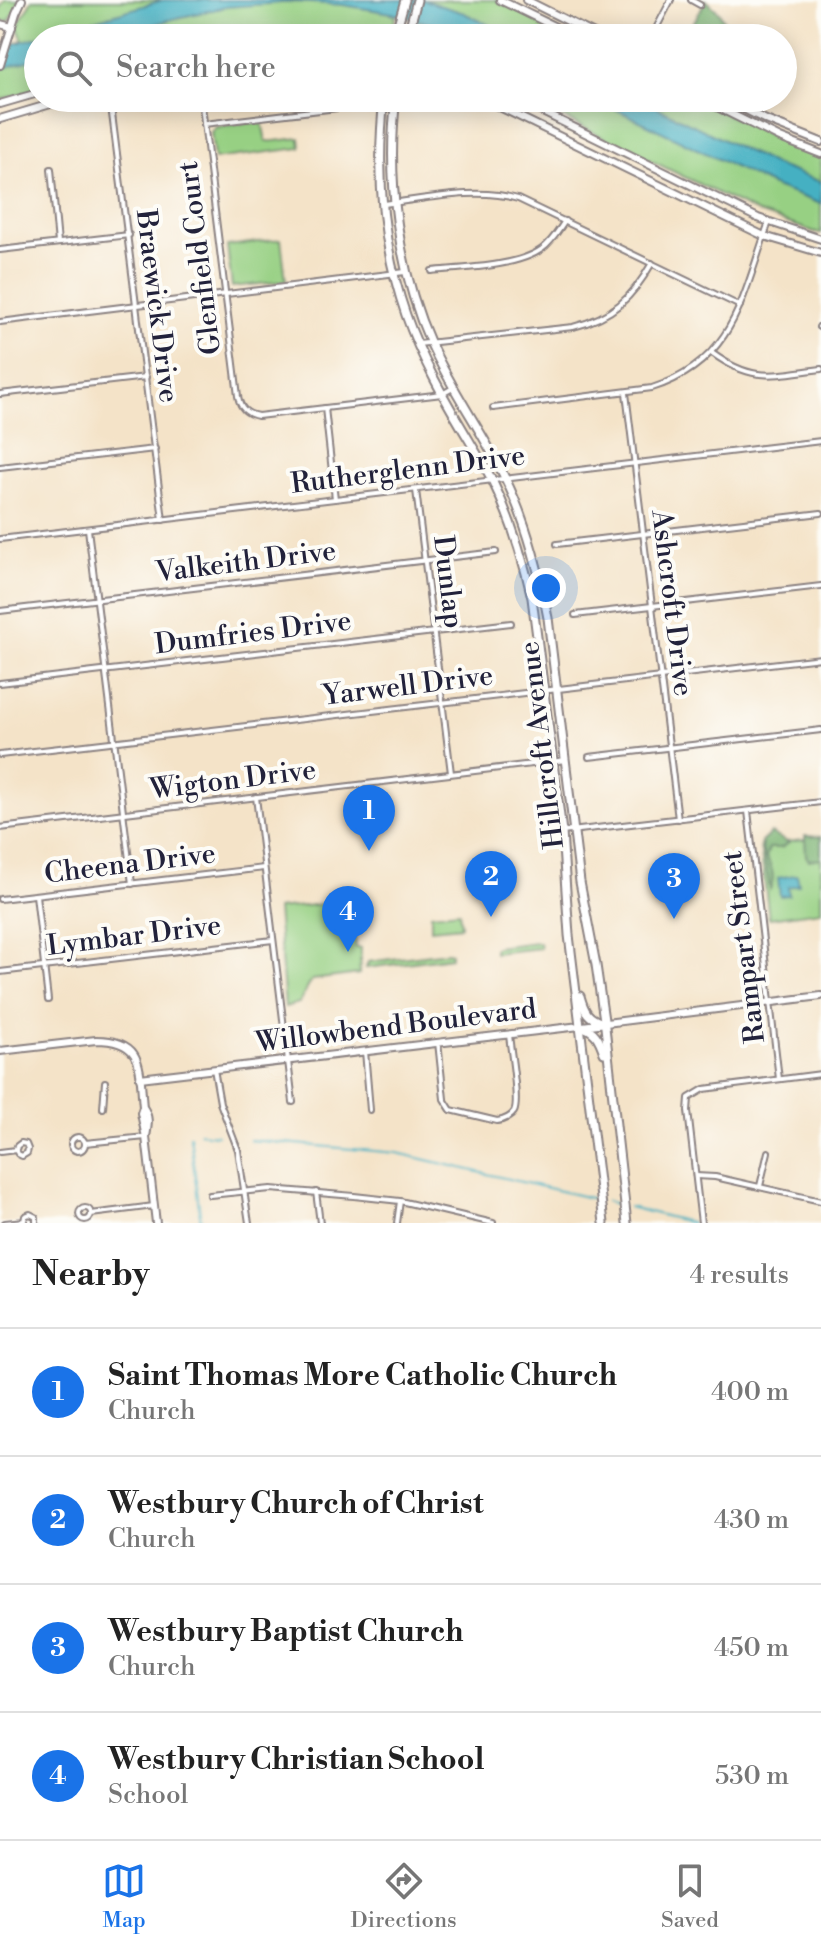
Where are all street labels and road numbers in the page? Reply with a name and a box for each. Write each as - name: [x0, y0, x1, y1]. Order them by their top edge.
- street label: Glenfield Court: [171, 159, 229, 357]
- street label: Braewick Drive: [128, 206, 186, 405]
- street label: Rutherglenn Drive: [289, 438, 527, 502]
- street label: Ashcroft Drive: [643, 507, 701, 698]
- street label: Valkeith Drive: [153, 534, 338, 591]
- street label: Dunlap: [425, 534, 471, 630]
- street label: Dumfries Drive: [153, 604, 353, 662]
- street label: Hillcroft Avenue: [512, 639, 572, 851]
- street label: Yarwell Drive: [319, 658, 495, 714]
- street label: Wigton Drive: [147, 752, 318, 808]
- street label: Cheena Drive: [42, 836, 218, 892]
- street label: Rampart Street: [715, 849, 773, 1045]
- street label: Lymbar Drive: [45, 908, 223, 964]
- street label: Willowbend Boulevard: [253, 991, 538, 1061]

